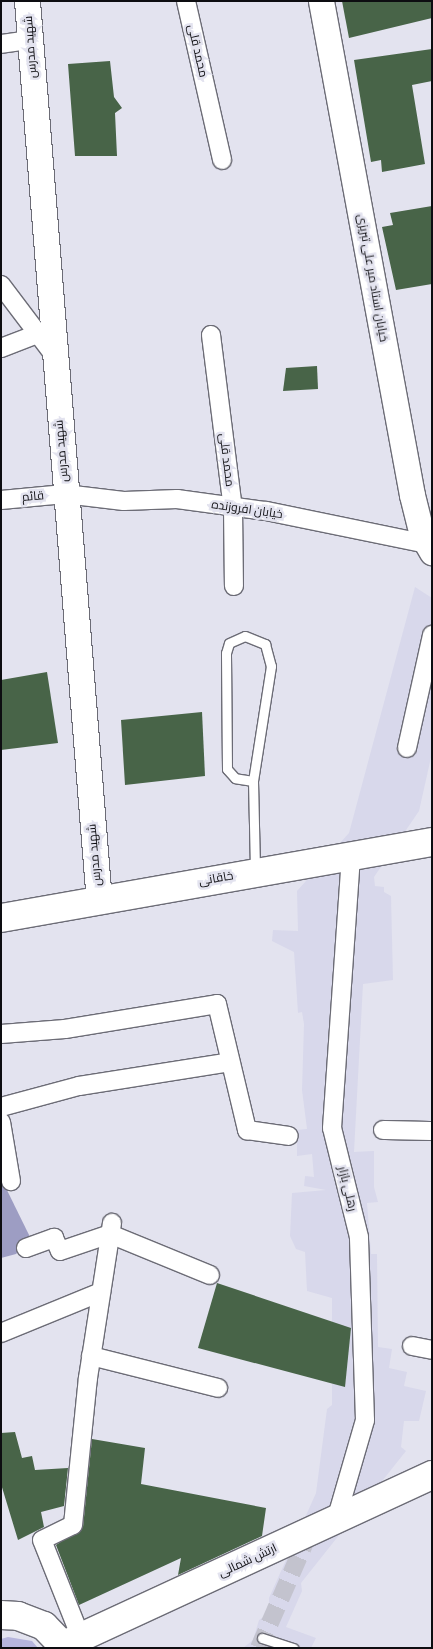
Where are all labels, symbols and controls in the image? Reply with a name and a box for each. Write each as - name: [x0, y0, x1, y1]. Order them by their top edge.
- street label: شهید مدرس: [22, 15, 40, 79]
- street label: محمد قلی: [184, 23, 210, 79]
- street label: خیابان استاد میر علی تبریزی: [354, 213, 390, 343]
- street label: شهید مدرس: [52, 419, 72, 483]
- street label: محمد قلی: [216, 432, 236, 488]
- street label: قائم: [21, 489, 45, 505]
- street label: خیابان افروزنده: [211, 498, 283, 522]
- street label: شهید مدرس: [85, 823, 105, 887]
- street label: خاقانی: [198, 869, 234, 889]
- street label: رهلی بازار: [334, 1165, 360, 1213]
- street label: ارتش شمالی: [217, 1541, 279, 1581]

